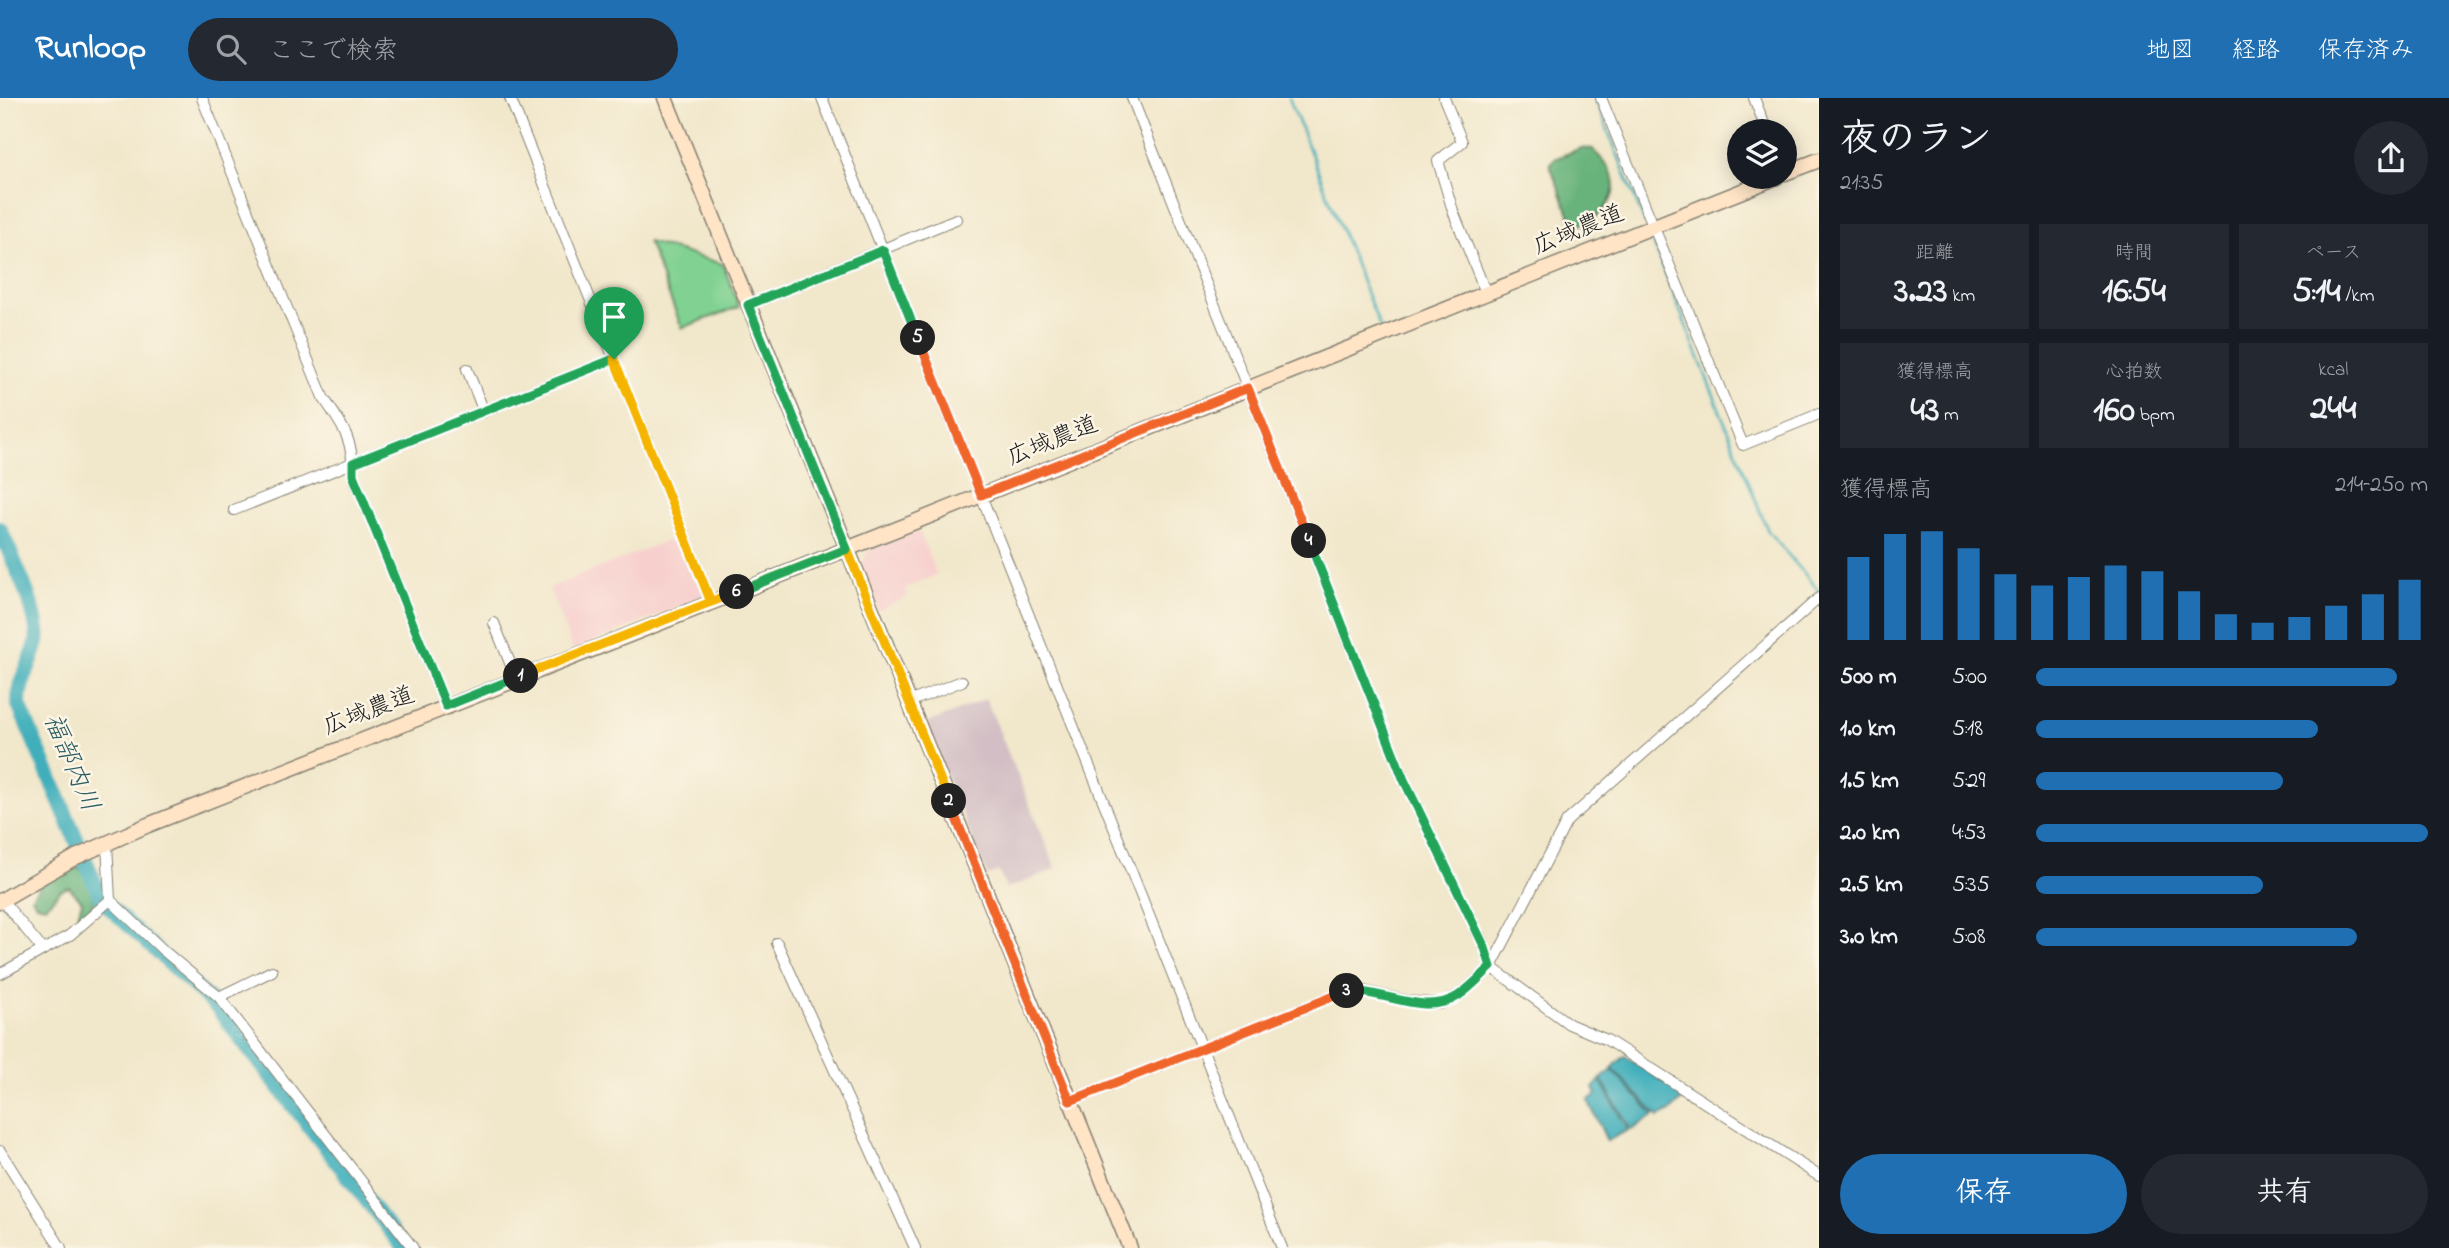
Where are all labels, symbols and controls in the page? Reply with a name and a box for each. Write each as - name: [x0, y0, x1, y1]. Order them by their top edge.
- search box: [188, 18, 678, 81]
- text: Runloop: [35, 25, 146, 73]
- icon: search: [212, 30, 250, 68]
- text: ここで検索: [268, 33, 398, 71]
- text: 地図: [2146, 34, 2194, 69]
- text: 経路: [2232, 34, 2280, 69]
- text: 保存済み: [2318, 34, 2414, 69]
- text: 夜のラン: [1840, 113, 1992, 169]
- map controls: [1727, 119, 1797, 189]
- button: layers: [1727, 119, 1797, 189]
- button: share: [2354, 121, 2428, 195]
- text: 21:35: [1840, 167, 1883, 200]
- street label: 広域農道: [1528, 197, 1630, 265]
- text: 距離: [1916, 240, 1954, 267]
- text: 時間: [2115, 240, 2153, 267]
- text: ペース: [2305, 240, 2361, 267]
- text: 3.23: [1894, 267, 1947, 318]
- text: 16:54: [2102, 267, 2166, 318]
- text: 5:14: [2292, 267, 2341, 318]
- text: km: [1947, 283, 1975, 310]
- text: /km: [2341, 283, 2374, 310]
- pin: [584, 287, 644, 359]
- icon: arrive: [595, 298, 633, 336]
- pin: 5: [900, 320, 936, 356]
- text: 5: [912, 324, 923, 351]
- text: kcal: [2318, 357, 2348, 384]
- text: 獲得標高: [1897, 359, 1973, 386]
- text: 心拍数: [2105, 359, 2163, 386]
- text: 244: [2310, 384, 2356, 435]
- text: 43: [1910, 386, 1939, 437]
- text: 160: [2093, 386, 2135, 437]
- text: m: [1939, 402, 1959, 429]
- text: bpm: [2135, 402, 2175, 429]
- street label: 広域農道: [1002, 408, 1104, 476]
- text: 214–250 m: [2335, 469, 2428, 502]
- text: 獲得標高: [1840, 474, 1932, 507]
- pin: 4: [1292, 524, 1326, 558]
- text: 4: [1305, 527, 1312, 554]
- pin: 6: [720, 574, 754, 610]
- text: 6: [732, 578, 741, 605]
- pin: 1: [504, 658, 538, 694]
- text: 500 m: [1840, 661, 1897, 694]
- text: 5:00: [1952, 661, 1987, 694]
- text: 1: [517, 662, 524, 689]
- street label: 広域農道: [318, 678, 420, 746]
- water label: 福部内川: [32, 708, 108, 818]
- text: 1.0 km: [1840, 713, 1896, 746]
- text: 5:18: [1952, 713, 1983, 746]
- text: 1.5 km: [1840, 765, 1899, 798]
- text: 5:29: [1952, 765, 1985, 798]
- pin: 2: [932, 784, 967, 818]
- text: 2: [944, 787, 953, 814]
- text: 2.0 km: [1840, 817, 1900, 850]
- text: 4:53: [1952, 817, 1986, 850]
- text: 2.5 km: [1840, 869, 1903, 902]
- text: 5:35: [1952, 869, 1990, 902]
- text: 3.0 km: [1840, 921, 1898, 954]
- text: 5:08: [1952, 921, 1986, 954]
- pin: 3: [1330, 974, 1364, 1008]
- text: 3: [1343, 977, 1350, 1004]
- button: 保存: [1840, 1154, 2127, 1234]
- button: 共有: [2141, 1154, 2428, 1234]

